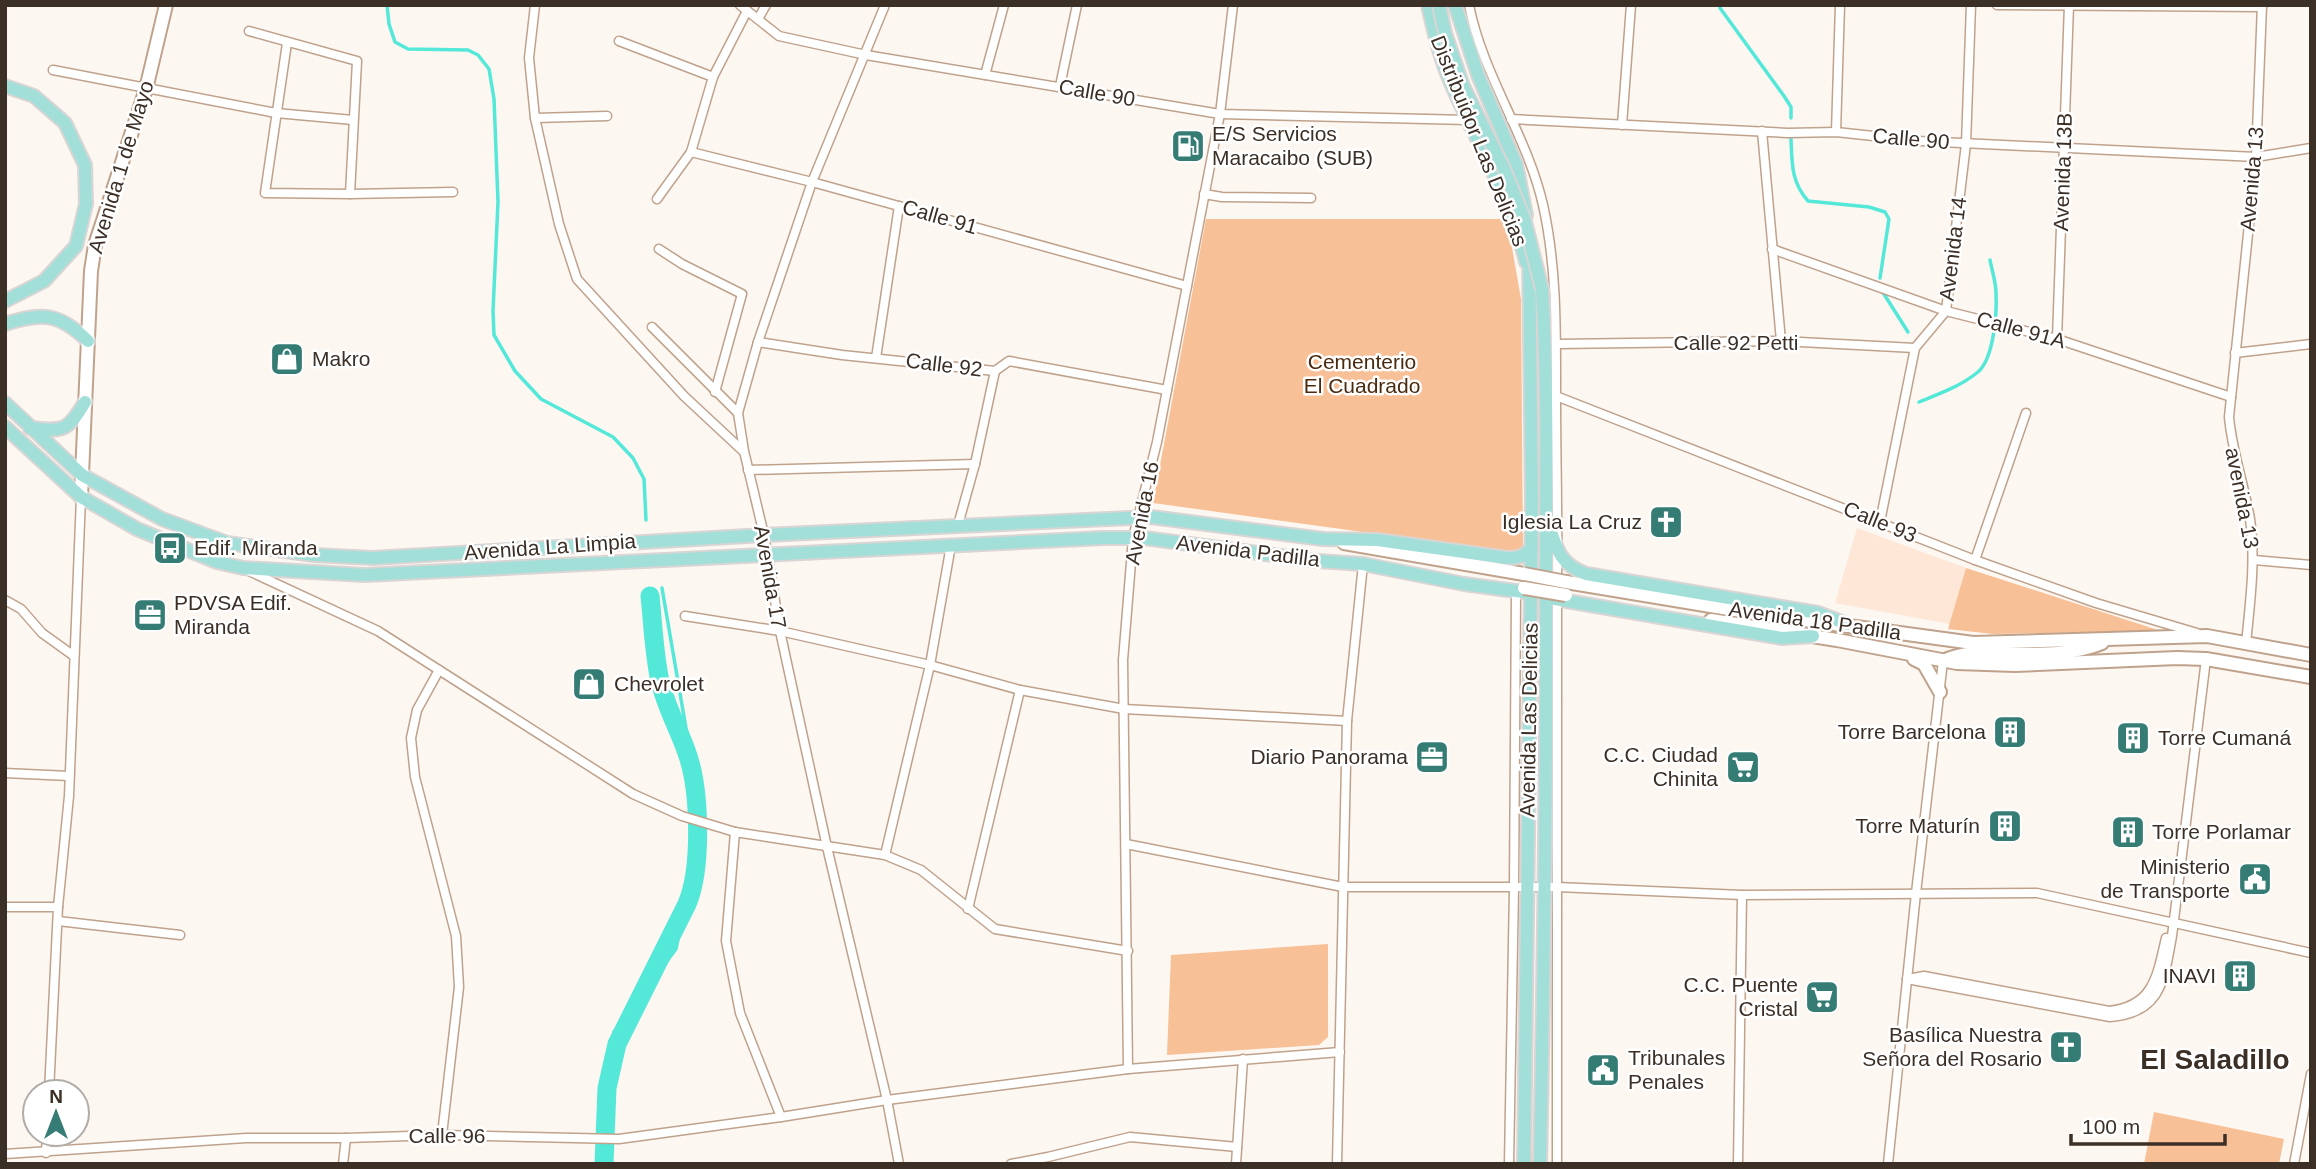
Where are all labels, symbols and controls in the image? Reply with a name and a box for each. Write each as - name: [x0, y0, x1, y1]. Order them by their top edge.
- street label: Distribuidor Las Delicias: [1427, 32, 1532, 250]
- street label: Calle 90: [1057, 74, 1137, 111]
- street label: Avenida 1 de Mayo: [83, 78, 158, 256]
- street label: Avenida 13B: [2049, 112, 2076, 232]
- place label: E/S Servicios Maracaibo (SUB): [1212, 122, 1373, 169]
- street label: Calle 90: [1872, 124, 1950, 153]
- street label: Avenida 13: [2235, 126, 2268, 232]
- fuel station icon: E/S Servicios Maracaibo (SUB): [1169, 127, 1207, 165]
- street label: Calle 91: [900, 195, 980, 238]
- street label: Avenida 14: [1935, 195, 1970, 302]
- street label: Calle 91A: [1974, 307, 2068, 352]
- street label: Calle 92 Petti: [1674, 331, 1798, 354]
- shop icon: Makro: [268, 340, 306, 378]
- place label: Makro: [312, 347, 370, 370]
- street label: Calle 92: [904, 348, 984, 381]
- park label: Cementerio El Cuadrado: [1304, 350, 1420, 397]
- street label: avenida 13: [2221, 445, 2264, 551]
- street label: Avenida 16: [1120, 459, 1163, 566]
- street label: Calle 93: [1840, 496, 1920, 547]
- church icon: Iglesia La Cruz: [1647, 503, 1685, 541]
- place label: Iglesia La Cruz: [1502, 510, 1642, 533]
- street label: Avenida 17: [750, 523, 791, 630]
- bus stop icon: Edif. Miranda: [151, 529, 189, 567]
- street label: Avenida La Limpia: [463, 529, 637, 564]
- street label: Avenida Padilla: [1175, 530, 1321, 571]
- place label: Edif. Miranda: [194, 536, 318, 559]
- place label: PDVSA Edif. Miranda: [174, 591, 292, 638]
- office icon: PDVSA Edif. Miranda: [131, 596, 169, 634]
- street label: Avenida 18 Padilla: [1728, 597, 1903, 644]
- street label: Avenida Las Delicias: [1515, 623, 1542, 817]
- shop icon: Chevrolet: [570, 665, 608, 703]
- place label: Chevrolet: [614, 672, 704, 695]
- building icon: Torre Barcelona: [1991, 713, 2029, 751]
- building icon: Torre Cumaná: [2114, 719, 2152, 757]
- place label: Torre Barcelona: [1838, 720, 1986, 743]
- place label: Torre Cumaná: [2158, 726, 2291, 749]
- office icon: Diario Panorama: [1413, 738, 1451, 776]
- place label: C.C. Ciudad Chinita: [1604, 743, 1718, 790]
- place label: Diario Panorama: [1250, 745, 1408, 768]
- supermarket icon: C.C. Ciudad Chinita: [1724, 748, 1762, 786]
- building icon: Torre Maturín: [1986, 807, 2024, 845]
- building icon: Torre Porlamar: [2109, 813, 2147, 851]
- place label: Torre Maturín: [1855, 814, 1980, 837]
- place label: Torre Porlamar: [2152, 820, 2291, 843]
- place label: Ministerio de Transporte: [2100, 855, 2230, 902]
- public building icon: Ministerio de Transporte: [2236, 860, 2274, 898]
- building icon: INAVI: [2221, 957, 2259, 995]
- place label: INAVI: [2163, 964, 2216, 987]
- place label: C.C. Puente Cristal: [1684, 973, 1798, 1020]
- supermarket icon: C.C. Puente Cristal: [1803, 978, 1841, 1016]
- place label: Basílica Nuestra Señora del Rosario: [1862, 1023, 2042, 1070]
- church icon: Basílica Nuestra Señora del Rosario: [2047, 1028, 2085, 1066]
- district label: El Saladillo: [2140, 1044, 2290, 1075]
- place label: Tribunales Penales: [1628, 1046, 1725, 1093]
- public building icon: Tribunales Penales: [1584, 1051, 1622, 1089]
- north arrow: [21, 1078, 91, 1148]
- text: N: [49, 1086, 63, 1107]
- scale bar: [2071, 1102, 2225, 1146]
- text: 100 m: [2082, 1115, 2140, 1138]
- street label: Calle 96: [408, 1124, 486, 1147]

